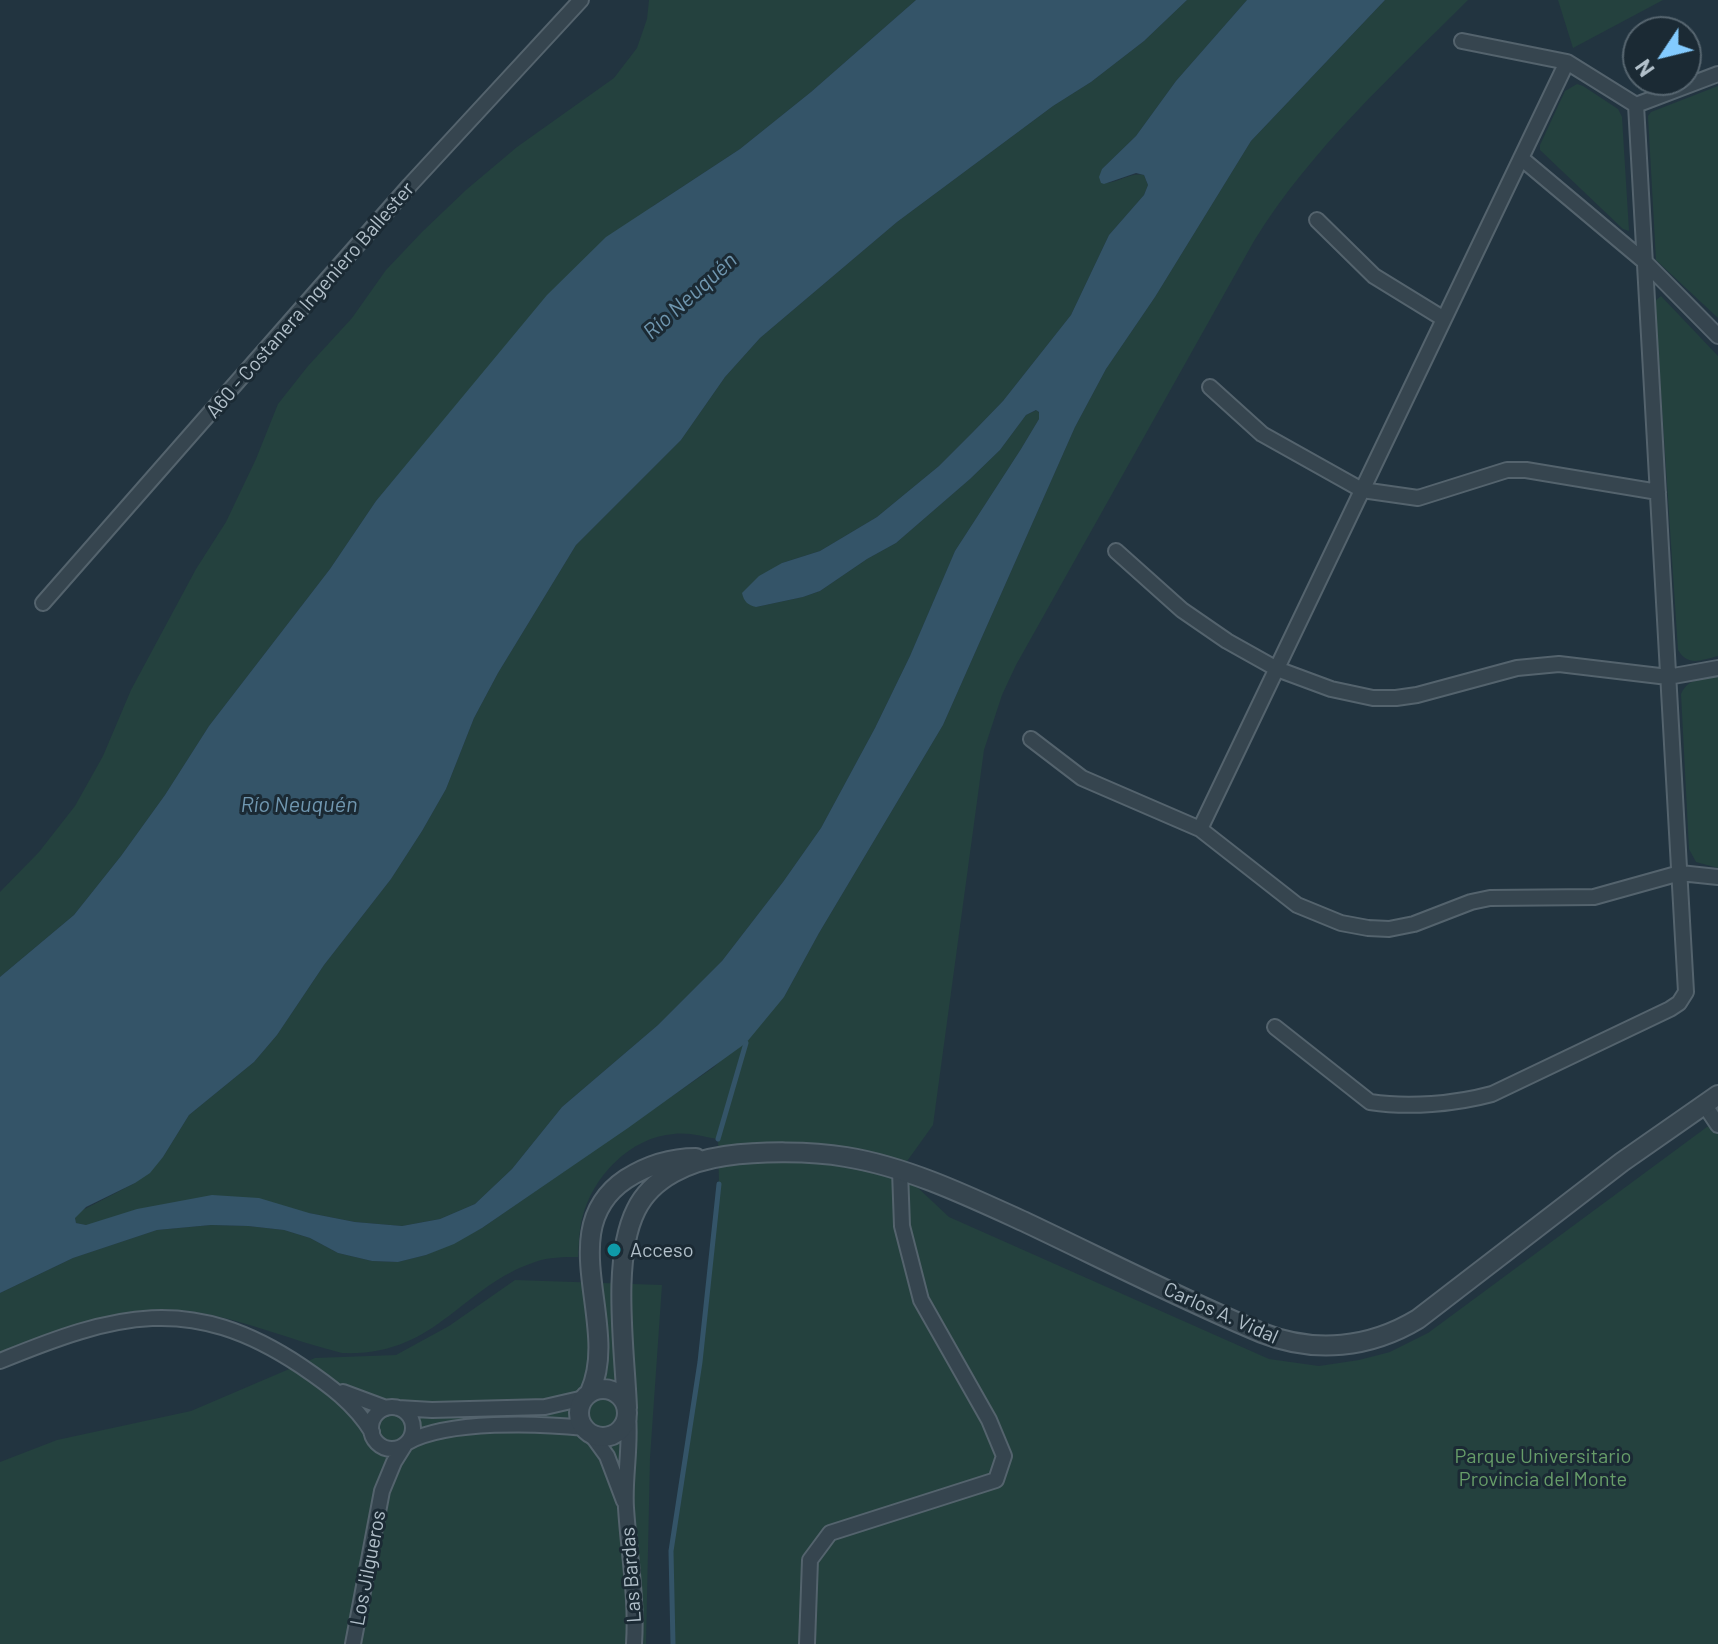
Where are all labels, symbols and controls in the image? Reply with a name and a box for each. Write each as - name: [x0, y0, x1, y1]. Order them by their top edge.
- north arrow: [1622, 16, 1702, 96]
- text: N: [1629, 55, 1659, 82]
- street label: A60 - Costanera Ingeniero Ballester: [201, 177, 419, 423]
- water label: Río Neuquén: [638, 247, 742, 345]
- water label: Río Neuquén: [241, 792, 357, 818]
- place label: Acceso: [630, 1238, 694, 1262]
- marker: Acceso: [605, 1241, 623, 1259]
- street label: Carlos A. Vidal: [1160, 1277, 1282, 1349]
- park label: Parque Universitario Provincia del Monte: [1455, 1444, 1631, 1491]
- street label: Los Jilgueros: [345, 1508, 391, 1628]
- street label: Las Bardas: [616, 1526, 646, 1624]

